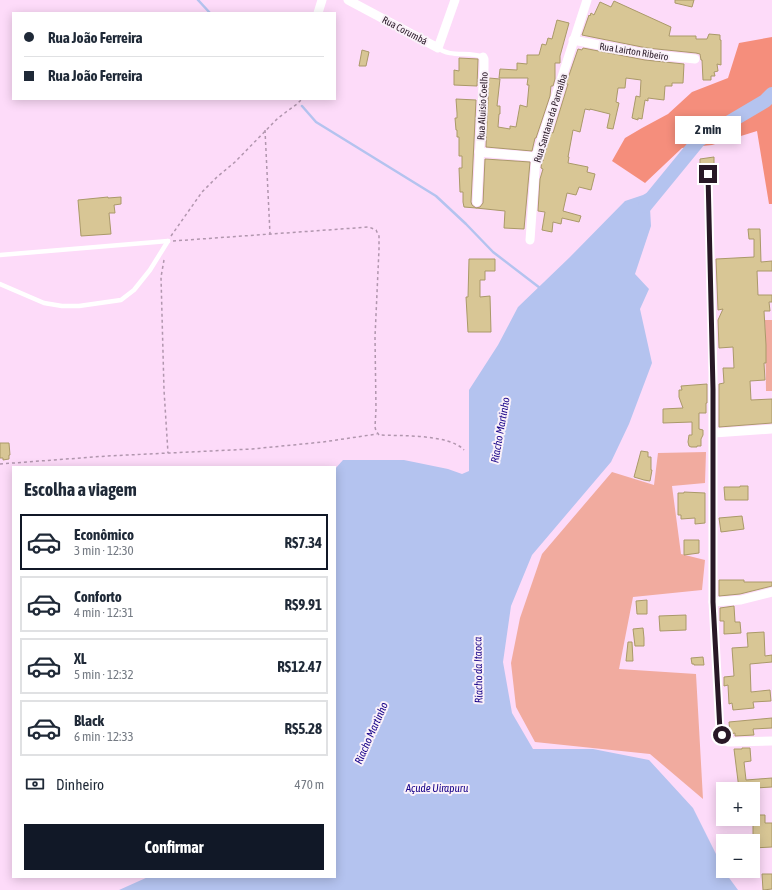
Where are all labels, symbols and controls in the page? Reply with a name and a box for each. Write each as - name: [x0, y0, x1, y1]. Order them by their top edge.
- street label: Rua Corumbá: [380, 14, 429, 47]
- text: Rua João Ferreira: [48, 29, 142, 46]
- street label: Rua Lairton Ribeiro: [599, 41, 670, 62]
- text: Rua João Ferreira: [48, 67, 142, 84]
- street label: Rua Aluisio Coelho: [475, 71, 490, 140]
- street label: Rua Santana da Parnaíba: [532, 72, 569, 164]
- callout: 2 min: [675, 116, 741, 144]
- text: 2 min: [695, 122, 721, 137]
- route end: [699, 165, 717, 183]
- water label: Riacho Martinho: [488, 396, 512, 464]
- text: Escolha a viagem: [24, 479, 137, 500]
- icon: car: [26, 524, 62, 560]
- text: Econômico: [74, 526, 134, 543]
- text: R$7.34: [284, 534, 322, 551]
- text: 3 min · 12:30: [74, 543, 134, 558]
- icon: car: [26, 586, 62, 622]
- text: Conforto: [74, 588, 122, 605]
- text: R$9.91: [284, 596, 322, 613]
- text: 4 min · 12:31: [74, 605, 134, 620]
- water label: Riacho da Itaoca: [471, 637, 485, 703]
- icon: car: [26, 648, 62, 684]
- text: XL: [74, 650, 87, 667]
- text: R$12.47: [277, 658, 322, 675]
- text: 5 min · 12:32: [74, 667, 134, 682]
- water label: Riacho Martinho: [352, 700, 390, 766]
- icon: car: [26, 710, 62, 746]
- text: Black: [74, 712, 104, 729]
- text: R$5.28: [284, 720, 322, 737]
- route start: [713, 726, 731, 744]
- text: 6 min · 12:33: [74, 729, 134, 744]
- icon: cash: [24, 773, 46, 795]
- text: Dinheiro: [56, 776, 104, 793]
- text: 470 m: [295, 777, 324, 792]
- water label: Açude Uirapuru: [405, 782, 469, 794]
- map controls: [716, 782, 760, 878]
- button: +: [716, 782, 760, 826]
- button: Confirmar: [24, 824, 324, 870]
- button: −: [716, 834, 760, 878]

